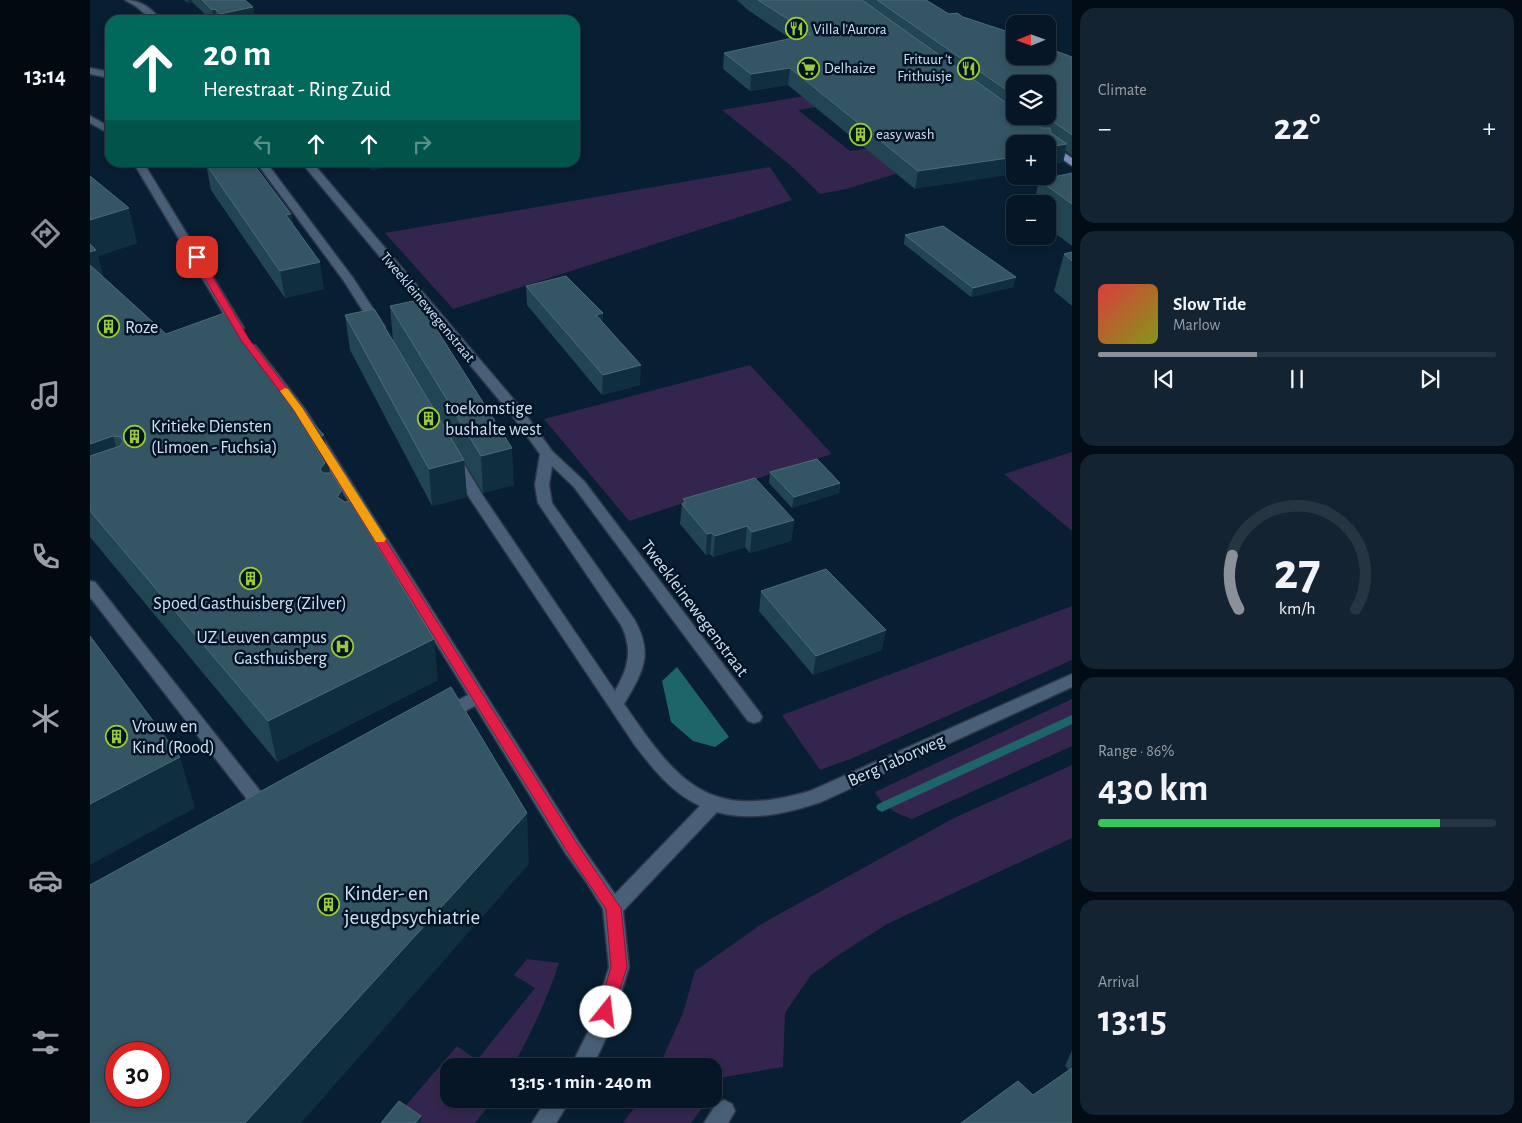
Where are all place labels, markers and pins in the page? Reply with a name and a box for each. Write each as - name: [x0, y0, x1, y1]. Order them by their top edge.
- restaurant icon: Villa l'Aurora: [785, 17, 809, 41]
- place label: Villa l'Aurora: [813, 22, 887, 37]
- place label: Frituur 't Frithuisje: [897, 52, 952, 84]
- supermarket icon: Delhaize: [796, 56, 820, 80]
- restaurant icon: Frituur 't Frithuisje: [956, 56, 980, 80]
- place label: Delhaize: [824, 61, 876, 76]
- building icon: easy wash: [848, 122, 872, 146]
- place label: easy wash: [876, 127, 934, 142]
- pin: [176, 236, 218, 278]
- building icon: Roze: [97, 315, 121, 339]
- place label: Roze: [125, 319, 158, 337]
- place label: toekomstige bushalte west: [445, 400, 542, 439]
- building icon: toekomstige bushalte west: [417, 406, 441, 430]
- place label: Kritieke Diensten (Limoen - Fuchsia): [151, 418, 278, 457]
- building icon: Kritieke Diensten (Limoen - Fuchsia): [123, 424, 147, 448]
- building icon: Spoed Gasthuisberg (Zilver): [238, 566, 262, 590]
- place label: Spoed Gasthuisberg (Zilver): [153, 595, 347, 613]
- place label: UZ Leuven campus Gasthuisberg: [197, 629, 327, 668]
- hospital icon: UZ Leuven campus Gasthuisberg: [331, 635, 355, 659]
- place label: Vrouw en Kind (Rood): [132, 718, 215, 757]
- building icon: Vrouw en Kind (Rood): [104, 724, 128, 748]
- place label: Kinder- en jeugdpsychiatrie: [344, 883, 480, 928]
- building icon: Kinder- en jeugdpsychiatrie: [316, 893, 340, 917]

